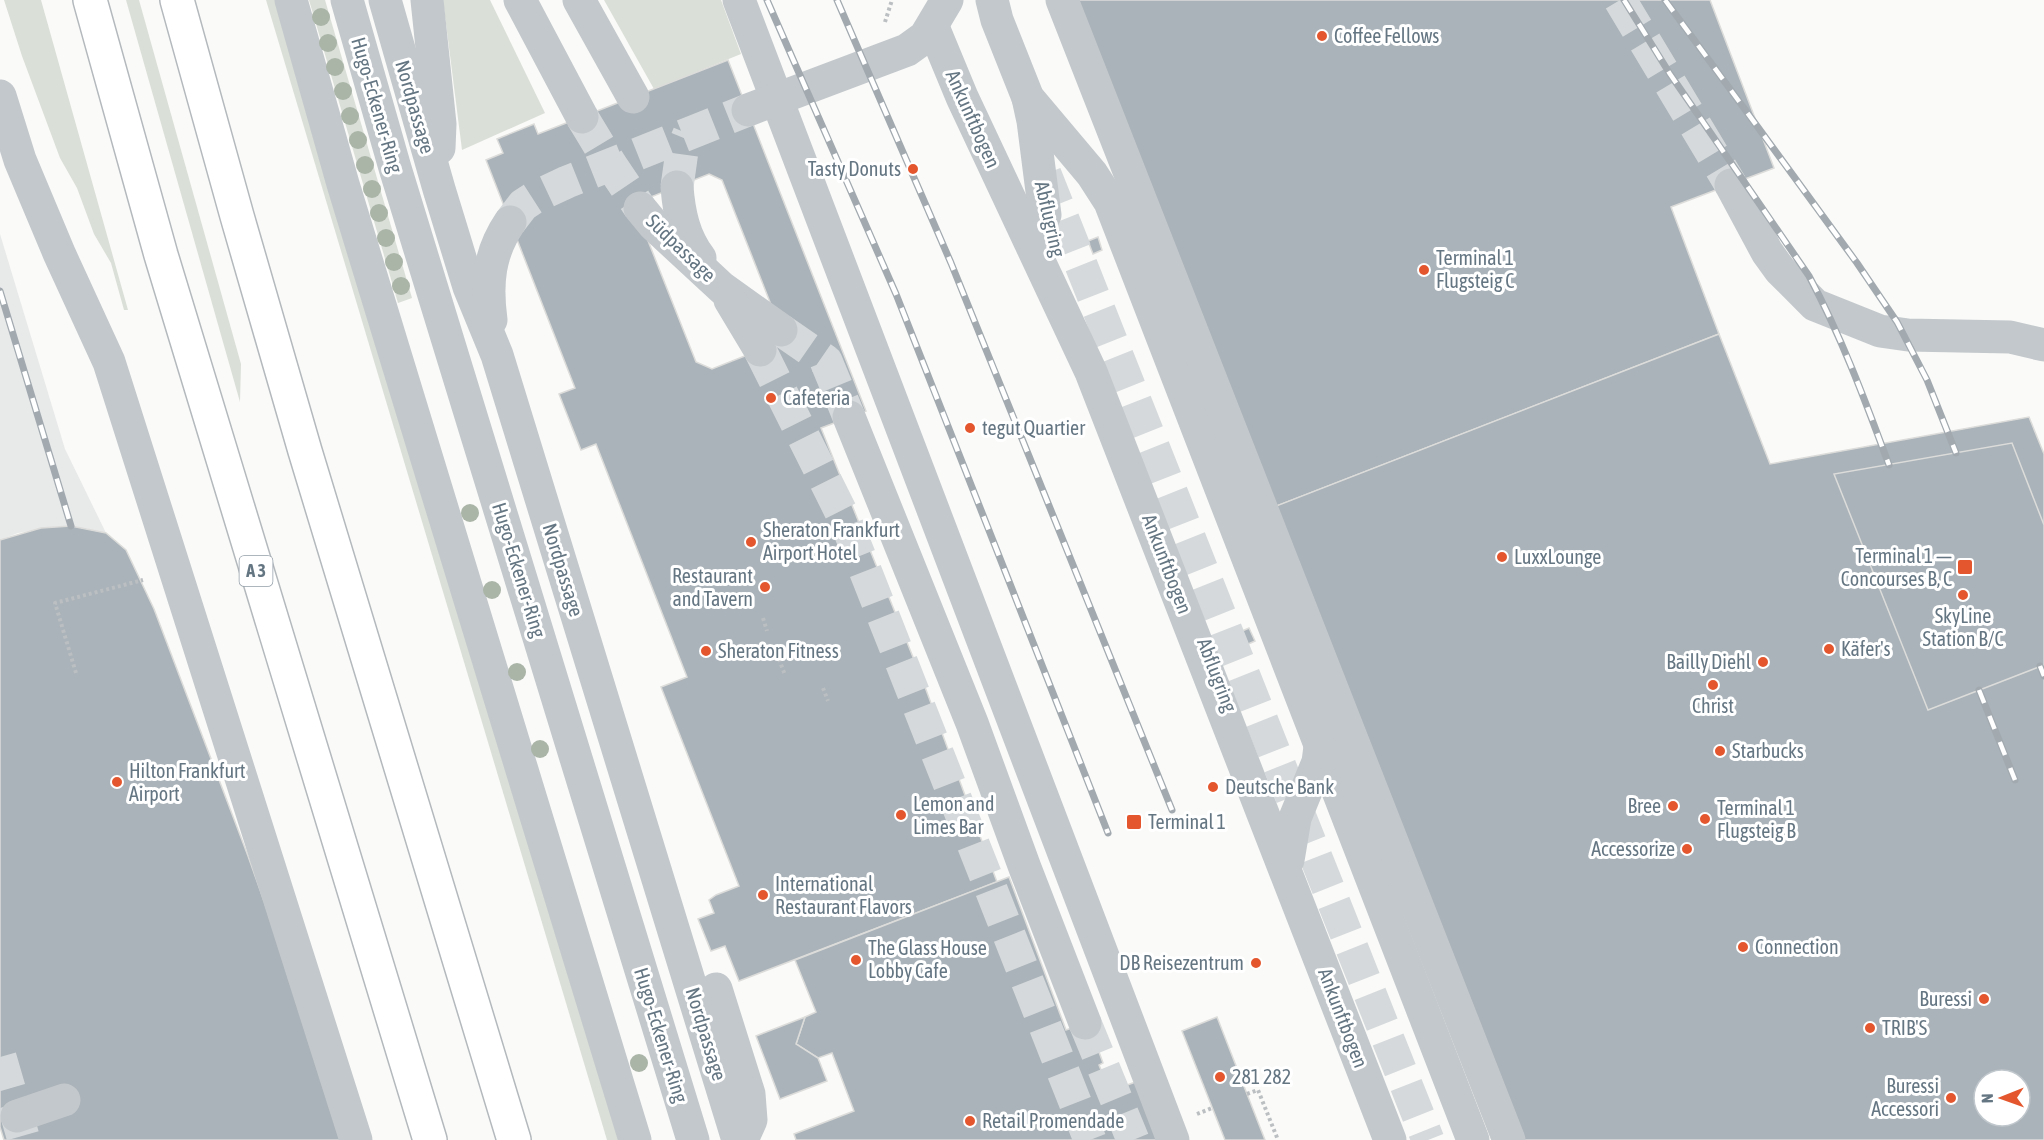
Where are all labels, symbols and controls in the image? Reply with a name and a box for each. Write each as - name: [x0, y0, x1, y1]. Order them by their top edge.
- place label: Coffee Fellows: [1334, 24, 1439, 47]
- marker: Coffee Fellows: [1315, 29, 1329, 43]
- street label: Hugo-Eckener-Ring: [347, 34, 408, 176]
- street label: Nordpassage: [391, 58, 440, 156]
- street label: Ankunftbogen: [942, 66, 1005, 171]
- place label: Tasty Donuts: [808, 157, 901, 180]
- marker: Tasty Donuts: [906, 162, 920, 176]
- street label: Abflugring: [1031, 179, 1070, 259]
- street label: Südpassage: [642, 209, 721, 286]
- place label: Terminal 1 Flugsteig C: [1436, 246, 1514, 292]
- marker: Terminal 1 Flugsteig C: [1417, 263, 1431, 277]
- place label: Cafeteria: [783, 386, 850, 409]
- marker: Cafeteria: [764, 391, 778, 405]
- place label: tegut Quartier: [982, 416, 1086, 439]
- marker: tegut Quartier: [963, 421, 977, 435]
- street label: Hugo-Eckener-Ring: [488, 500, 551, 640]
- street label: Ankunftbogen: [1138, 511, 1197, 617]
- place label: Sheraton Frankfurt Airport Hotel: [763, 518, 900, 564]
- street label: Nordpassage: [538, 521, 589, 619]
- marker: Sheraton Frankfurt Airport Hotel: [744, 535, 758, 549]
- place label: Terminal 1 — Concourses B, C: [1841, 544, 1952, 590]
- place label: LuxxLounge: [1514, 545, 1601, 568]
- marker: LuxxLounge: [1495, 550, 1509, 564]
- road number: A 3: [240, 556, 272, 586]
- marker: Terminal 1 — Concourses B, C: [1956, 558, 1974, 576]
- place label: Restaurant and Tavern: [672, 564, 753, 610]
- marker: Restaurant and Tavern: [758, 580, 772, 594]
- marker: SkyLine Station B/C: [1956, 588, 1970, 602]
- place label: SkyLine Station B/C: [1923, 604, 2003, 650]
- street label: Abflugring: [1193, 635, 1242, 715]
- place label: Käfer's: [1841, 637, 1891, 660]
- place label: Sheraton Fitness: [718, 639, 839, 662]
- marker: Käfer's: [1822, 642, 1836, 656]
- marker: Sheraton Fitness: [699, 644, 713, 658]
- place label: Bailly Diehl: [1666, 650, 1752, 673]
- marker: Bailly Diehl: [1756, 655, 1770, 669]
- marker: Christ: [1706, 678, 1720, 692]
- place label: Christ: [1692, 694, 1734, 717]
- place label: Starbucks: [1732, 739, 1804, 762]
- marker: Starbucks: [1713, 744, 1727, 758]
- place label: Hilton Frankfurt Airport: [129, 759, 246, 805]
- marker: Hilton Frankfurt Airport: [110, 775, 124, 789]
- place label: Deutsche Bank: [1225, 775, 1334, 798]
- marker: Deutsche Bank: [1206, 780, 1220, 794]
- place label: Lemon and Limes Bar: [913, 792, 995, 838]
- place label: Bree: [1628, 794, 1661, 817]
- place label: Terminal 1 Flugsteig B: [1717, 796, 1796, 842]
- marker: Bree: [1666, 799, 1680, 813]
- marker: Lemon and Limes Bar: [894, 808, 908, 822]
- place label: Terminal 1: [1148, 810, 1226, 833]
- marker: Terminal 1 Flugsteig B: [1698, 812, 1712, 826]
- marker: Terminal 1: [1125, 813, 1143, 831]
- place label: Accessorize: [1591, 837, 1675, 860]
- marker: Accessorize: [1680, 842, 1694, 856]
- place label: International Restaurant Flavors: [775, 872, 912, 918]
- marker: International Restaurant Flavors: [756, 888, 770, 902]
- place label: Connection: [1755, 935, 1839, 958]
- place label: The Glass House Lobby Cafe: [868, 936, 987, 982]
- marker: Connection: [1736, 940, 1750, 954]
- place label: DB Reisezentrum: [1119, 951, 1244, 974]
- marker: The Glass House Lobby Cafe: [849, 953, 863, 967]
- marker: DB Reisezentrum: [1249, 956, 1263, 970]
- street label: Hugo-Eckener-Ring: [630, 965, 693, 1105]
- street label: Ankunftbogen: [1314, 965, 1373, 1071]
- street label: Nordpassage: [681, 985, 732, 1083]
- place label: Buressi: [1919, 987, 1972, 1010]
- marker: Buressi: [1977, 992, 1991, 1006]
- place label: TRIB'S: [1882, 1016, 1927, 1039]
- marker: TRIB'S: [1863, 1021, 1877, 1035]
- place label: 281 282: [1232, 1065, 1291, 1088]
- north arrow: [1972, 1068, 2032, 1128]
- marker: 281 282: [1213, 1070, 1227, 1084]
- place label: Buressi Accessori: [1871, 1074, 1939, 1120]
- marker: Buressi Accessori: [1944, 1091, 1958, 1105]
- text: N: [1978, 1093, 1996, 1103]
- place label: Retail Promendade: [982, 1109, 1124, 1132]
- marker: Retail Promendade: [963, 1114, 977, 1128]

